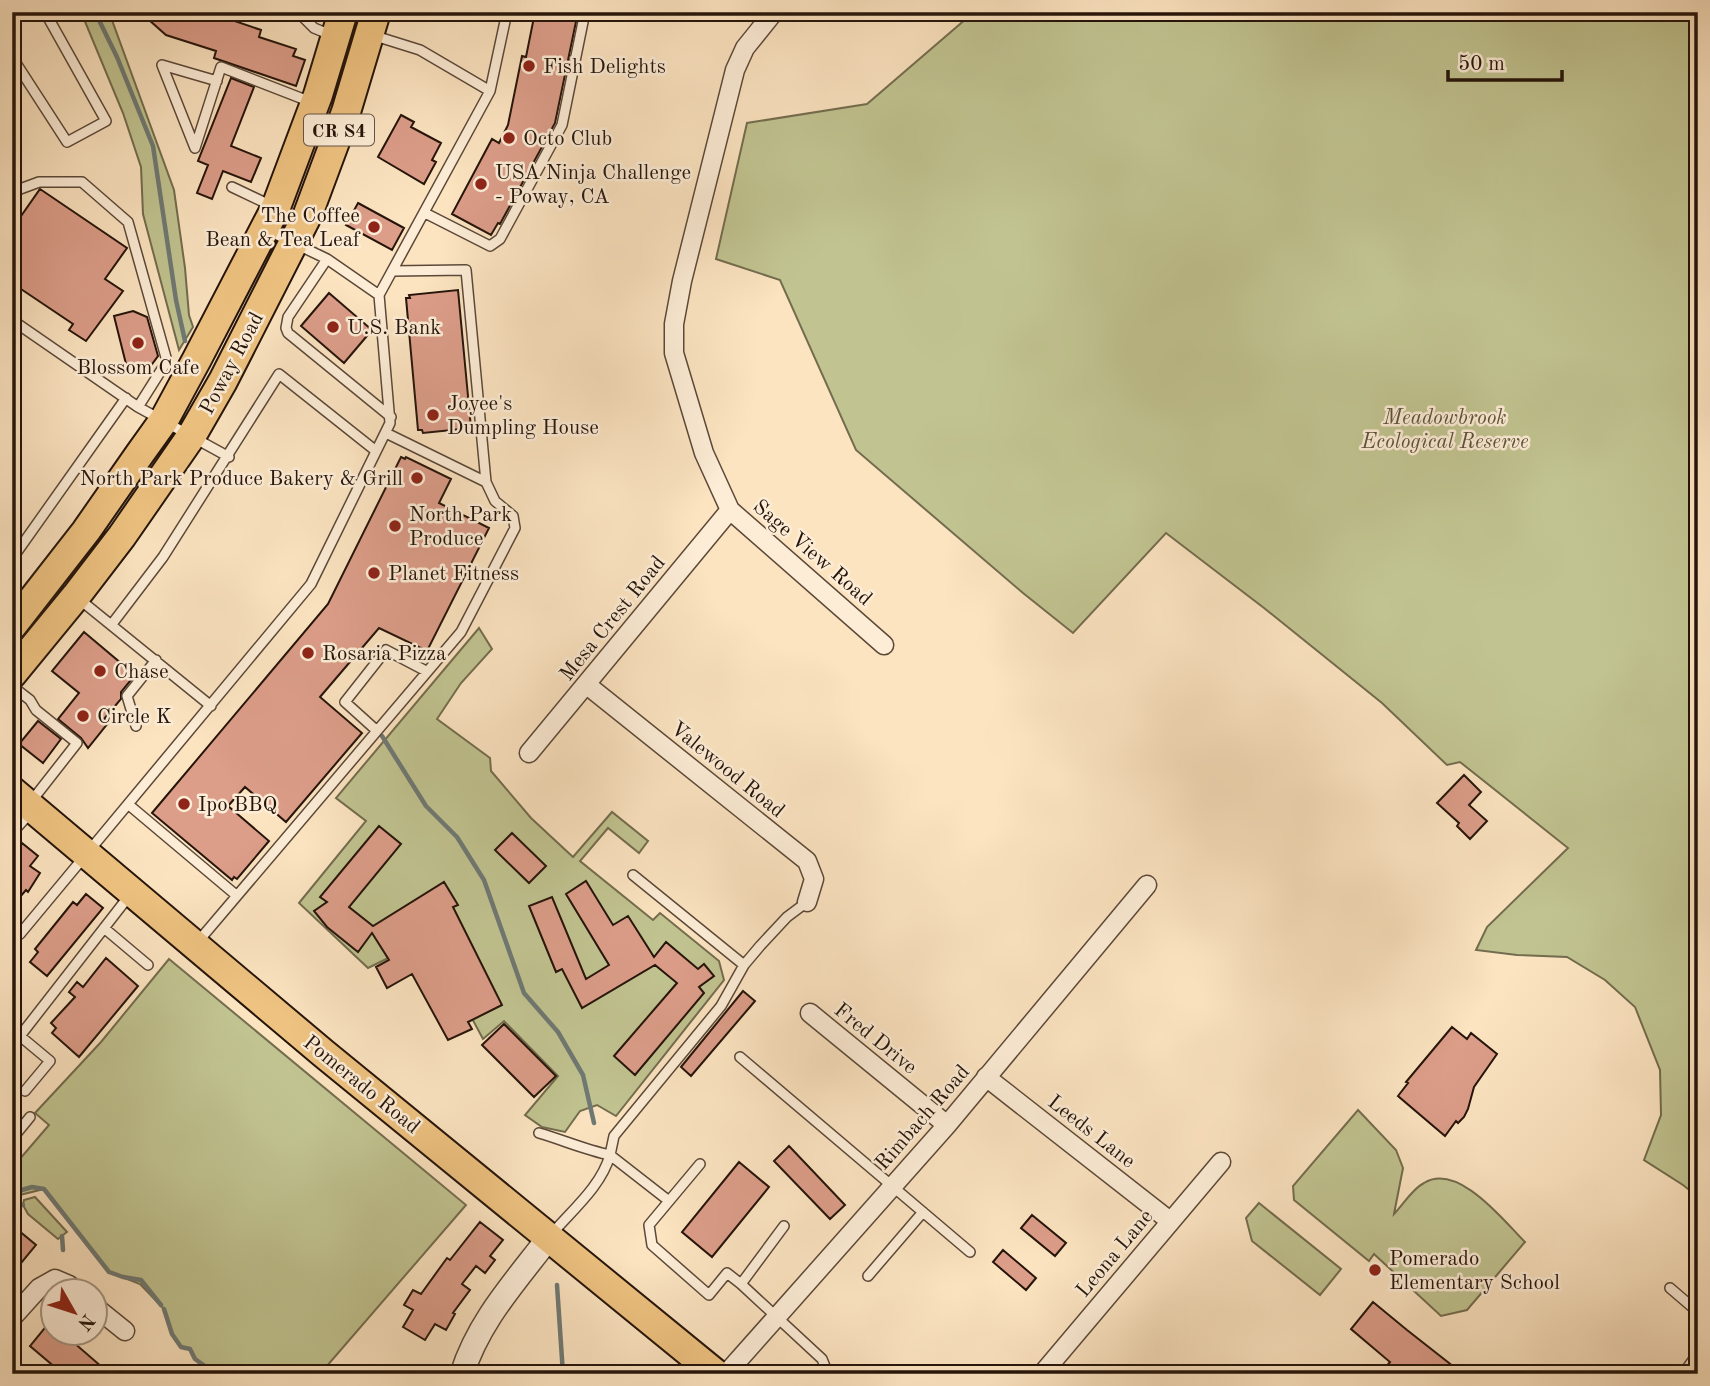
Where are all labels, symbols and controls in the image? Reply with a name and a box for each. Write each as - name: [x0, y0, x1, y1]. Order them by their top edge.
- scale bar: [1448, 38, 1561, 82]
- text: 50 m: [1458, 54, 1505, 75]
- place label: Fish Delights: [543, 57, 666, 78]
- marker: Fish Delights: [521, 58, 537, 74]
- road number: CR S4: [304, 114, 374, 146]
- place label: Octo Club: [523, 129, 612, 150]
- marker: Octo Club: [501, 130, 517, 146]
- place label: USA Ninja Challenge - Poway, CA: [495, 163, 691, 208]
- marker: USA Ninja Challenge - Poway, CA: [473, 176, 489, 192]
- place label: The Coffee Bean & Tea Leaf: [205, 206, 361, 251]
- marker: The Coffee Bean & Tea Leaf: [366, 219, 382, 235]
- street label: Poway Road: [197, 309, 268, 418]
- place label: U.S. Bank: [347, 318, 441, 339]
- marker: U.S. Bank: [325, 319, 341, 335]
- marker: Blossom Cafe: [130, 335, 146, 351]
- place label: Blossom Cafe: [77, 358, 199, 379]
- place label: Joyee's Dumpling House: [447, 394, 599, 439]
- marker: Joyee's Dumpling House: [425, 407, 441, 423]
- park label: Meadowbrook Ecological Reserve: [1360, 408, 1529, 453]
- place label: North Park Produce Bakery & Grill: [80, 469, 403, 490]
- marker: North Park Produce Bakery & Grill: [409, 470, 425, 486]
- street label: Sage View Road: [749, 496, 875, 610]
- place label: North Park Produce: [409, 505, 512, 550]
- marker: North Park Produce: [387, 518, 403, 534]
- street label: Mesa Crest Road: [557, 552, 670, 685]
- place label: Planet Fitness: [388, 564, 519, 585]
- marker: Planet Fitness: [366, 565, 382, 581]
- place label: Rosaria Pizza: [322, 644, 446, 665]
- marker: Rosaria Pizza: [300, 645, 316, 661]
- place label: Chase: [114, 662, 169, 683]
- marker: Chase: [92, 663, 108, 679]
- place label: Circle K: [97, 707, 172, 728]
- marker: Circle K: [75, 708, 91, 724]
- street label: Valewood Road: [666, 718, 788, 822]
- place label: Ipo BBQ: [198, 795, 277, 816]
- marker: Ipo BBQ: [176, 796, 192, 812]
- street label: Fred Drive: [830, 1000, 920, 1079]
- street label: Pomerado Road: [299, 1032, 423, 1138]
- street label: Rimbach Road: [872, 1061, 974, 1175]
- street label: Leeds Lane: [1043, 1092, 1139, 1173]
- street label: Leona Lane: [1073, 1206, 1158, 1302]
- place label: Pomerado Elementary School: [1389, 1249, 1560, 1294]
- marker: Pomerado Elementary School: [1367, 1262, 1383, 1278]
- north arrow: [38, 1278, 108, 1348]
- text: N: [73, 1310, 97, 1333]

